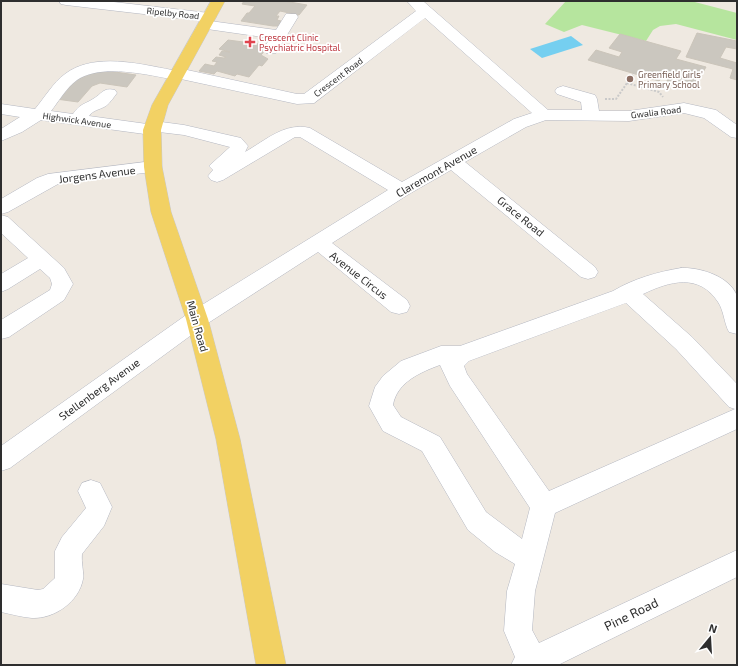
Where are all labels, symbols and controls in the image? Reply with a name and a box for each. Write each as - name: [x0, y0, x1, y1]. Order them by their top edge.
- street label: Ripelby Road: [146, 5, 200, 21]
- place label: Crescent Clinic Psychiatric Hospital: [259, 32, 341, 53]
- marker: Crescent Clinic Psychiatric Hospital: [244, 36, 256, 48]
- street label: Crescent Road: [311, 55, 365, 99]
- place label: Greenfield Girls' Primary School: [638, 69, 703, 90]
- marker: Greenfield Girls' Primary School: [625, 74, 635, 84]
- street label: Gwalia Road: [630, 103, 682, 121]
- street label: Highwick Avenue: [42, 110, 112, 130]
- street label: Claremont Avenue: [393, 143, 479, 199]
- street label: Jorgens Avenue: [58, 163, 136, 185]
- street label: Grace Road: [495, 193, 547, 239]
- street label: Avenue Circus: [327, 248, 391, 302]
- street label: Main Road: [185, 299, 211, 353]
- street label: Stellenberg Avenue: [56, 355, 142, 423]
- street label: Pine Road: [601, 594, 661, 634]
- north arrow: [690, 618, 730, 658]
- text: N: [707, 621, 719, 635]

